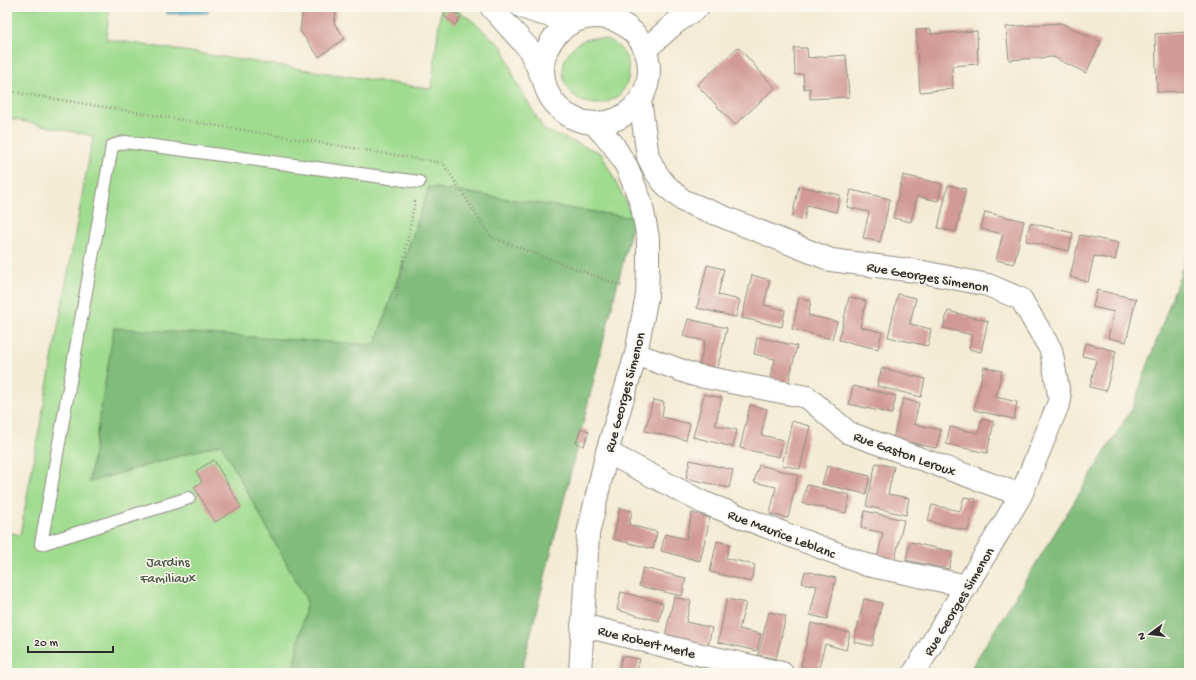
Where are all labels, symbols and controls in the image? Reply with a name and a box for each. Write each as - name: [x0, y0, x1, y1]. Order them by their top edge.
- street label: Rue Georges Simenon: [865, 259, 990, 298]
- street label: Rue Georges Simenon: [602, 330, 651, 455]
- street label: Rue Gaston Leroux: [851, 429, 958, 482]
- street label: Rue Maurice Leblanc: [725, 507, 838, 564]
- street label: Rue Georges Simenon: [921, 545, 999, 660]
- park label: Jardins Familiaux: [139, 555, 197, 588]
- north arrow: [1130, 614, 1170, 654]
- street label: Rue Robert Merle: [596, 623, 698, 664]
- scale bar: [28, 628, 113, 654]
- text: N: [1136, 631, 1149, 641]
- text: 20 m: [34, 637, 59, 651]

